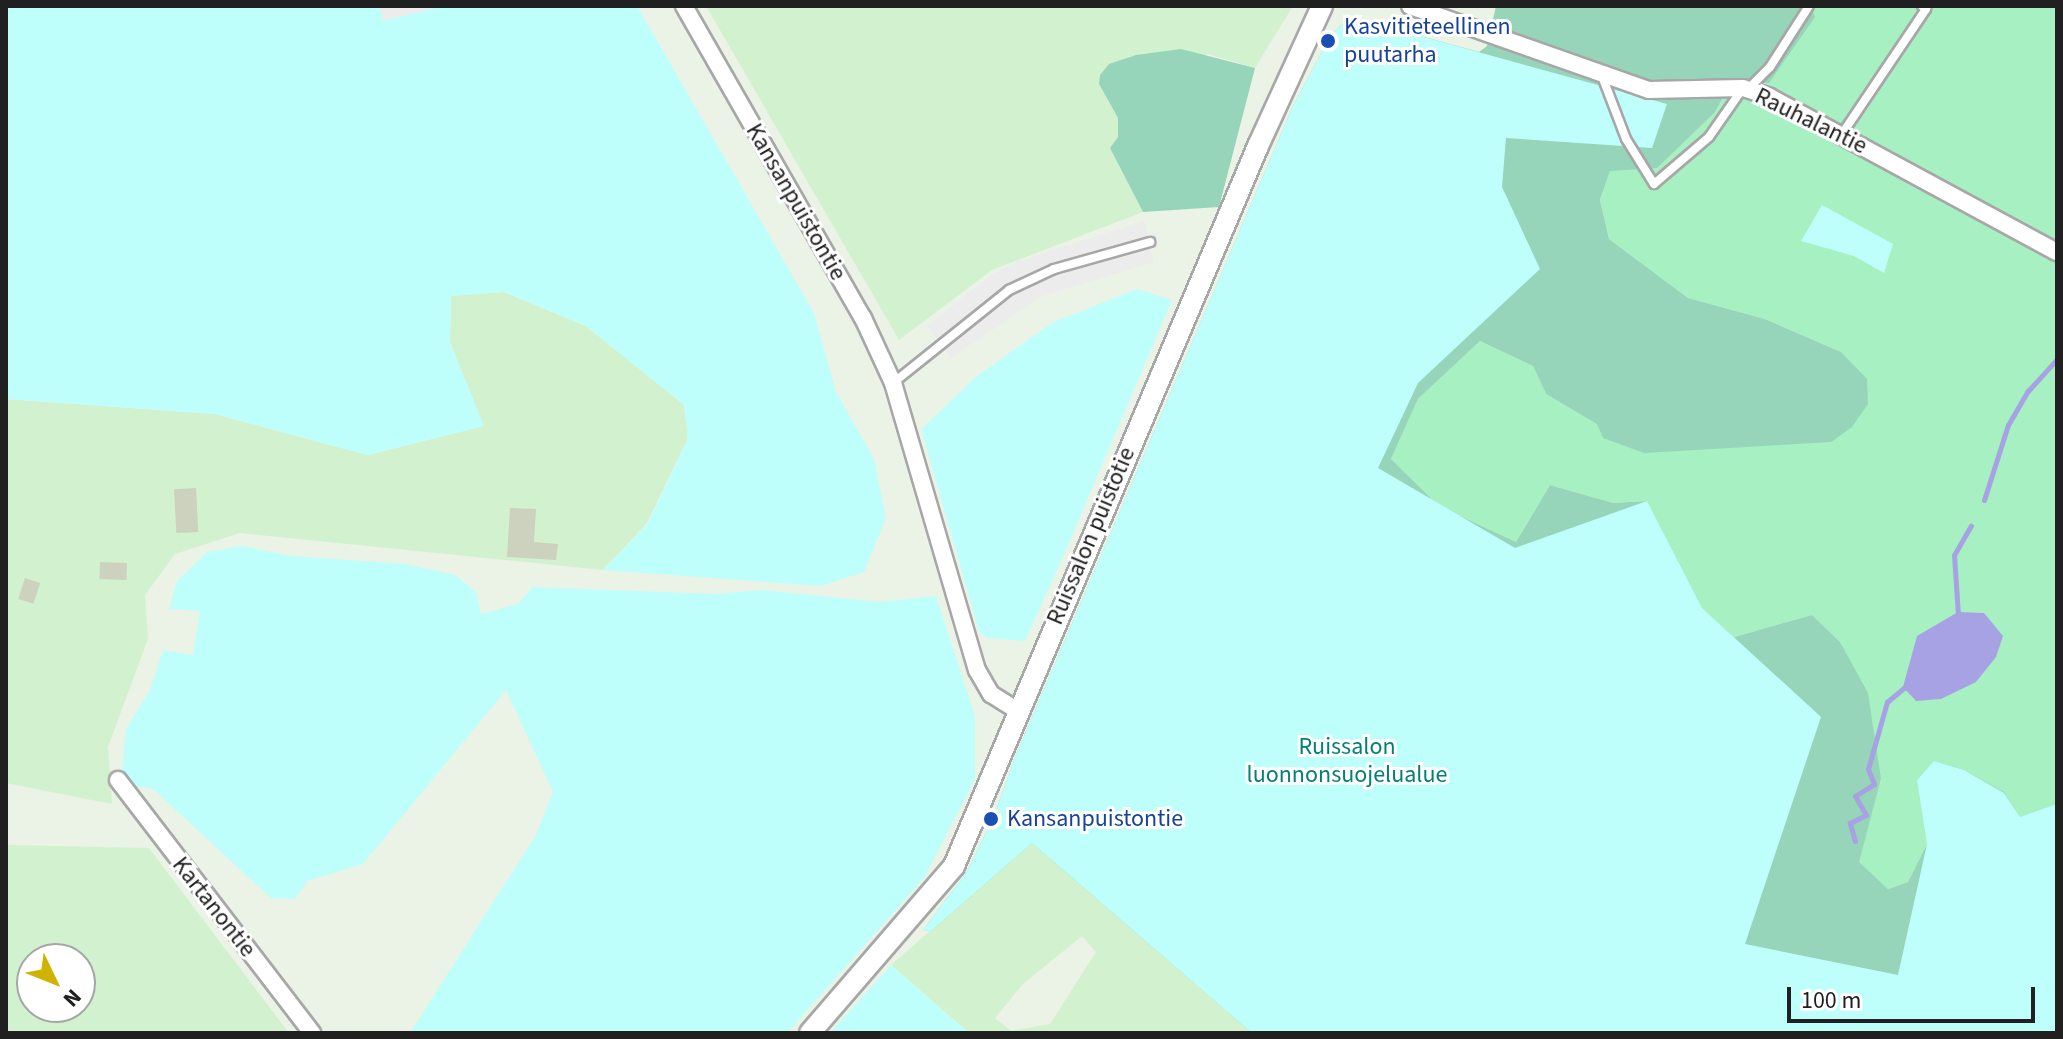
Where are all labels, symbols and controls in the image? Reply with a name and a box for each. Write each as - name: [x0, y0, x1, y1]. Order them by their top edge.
- place label: Kasvitieteellinen puutarha: [1344, 13, 1511, 69]
- marker: Kasvitieteellinen puutarha: [1319, 32, 1337, 50]
- street label: Rauhalantie: [1750, 82, 1872, 160]
- street label: Kansanpuistontie: [740, 119, 852, 285]
- street label: Ruissalon puistotie: [1041, 443, 1141, 629]
- park label: Ruissalon luonnonsuojelualue: [1247, 733, 1447, 789]
- place label: Kansanpuistontie: [1007, 805, 1183, 833]
- marker: Kansanpuistontie: [982, 810, 1000, 828]
- street label: Kartanontie: [166, 851, 262, 963]
- north arrow: [16, 943, 96, 1023]
- scale bar: [1791, 971, 2039, 1021]
- text: N: [55, 982, 89, 1014]
- text: 100 m: [1801, 983, 1861, 1018]

